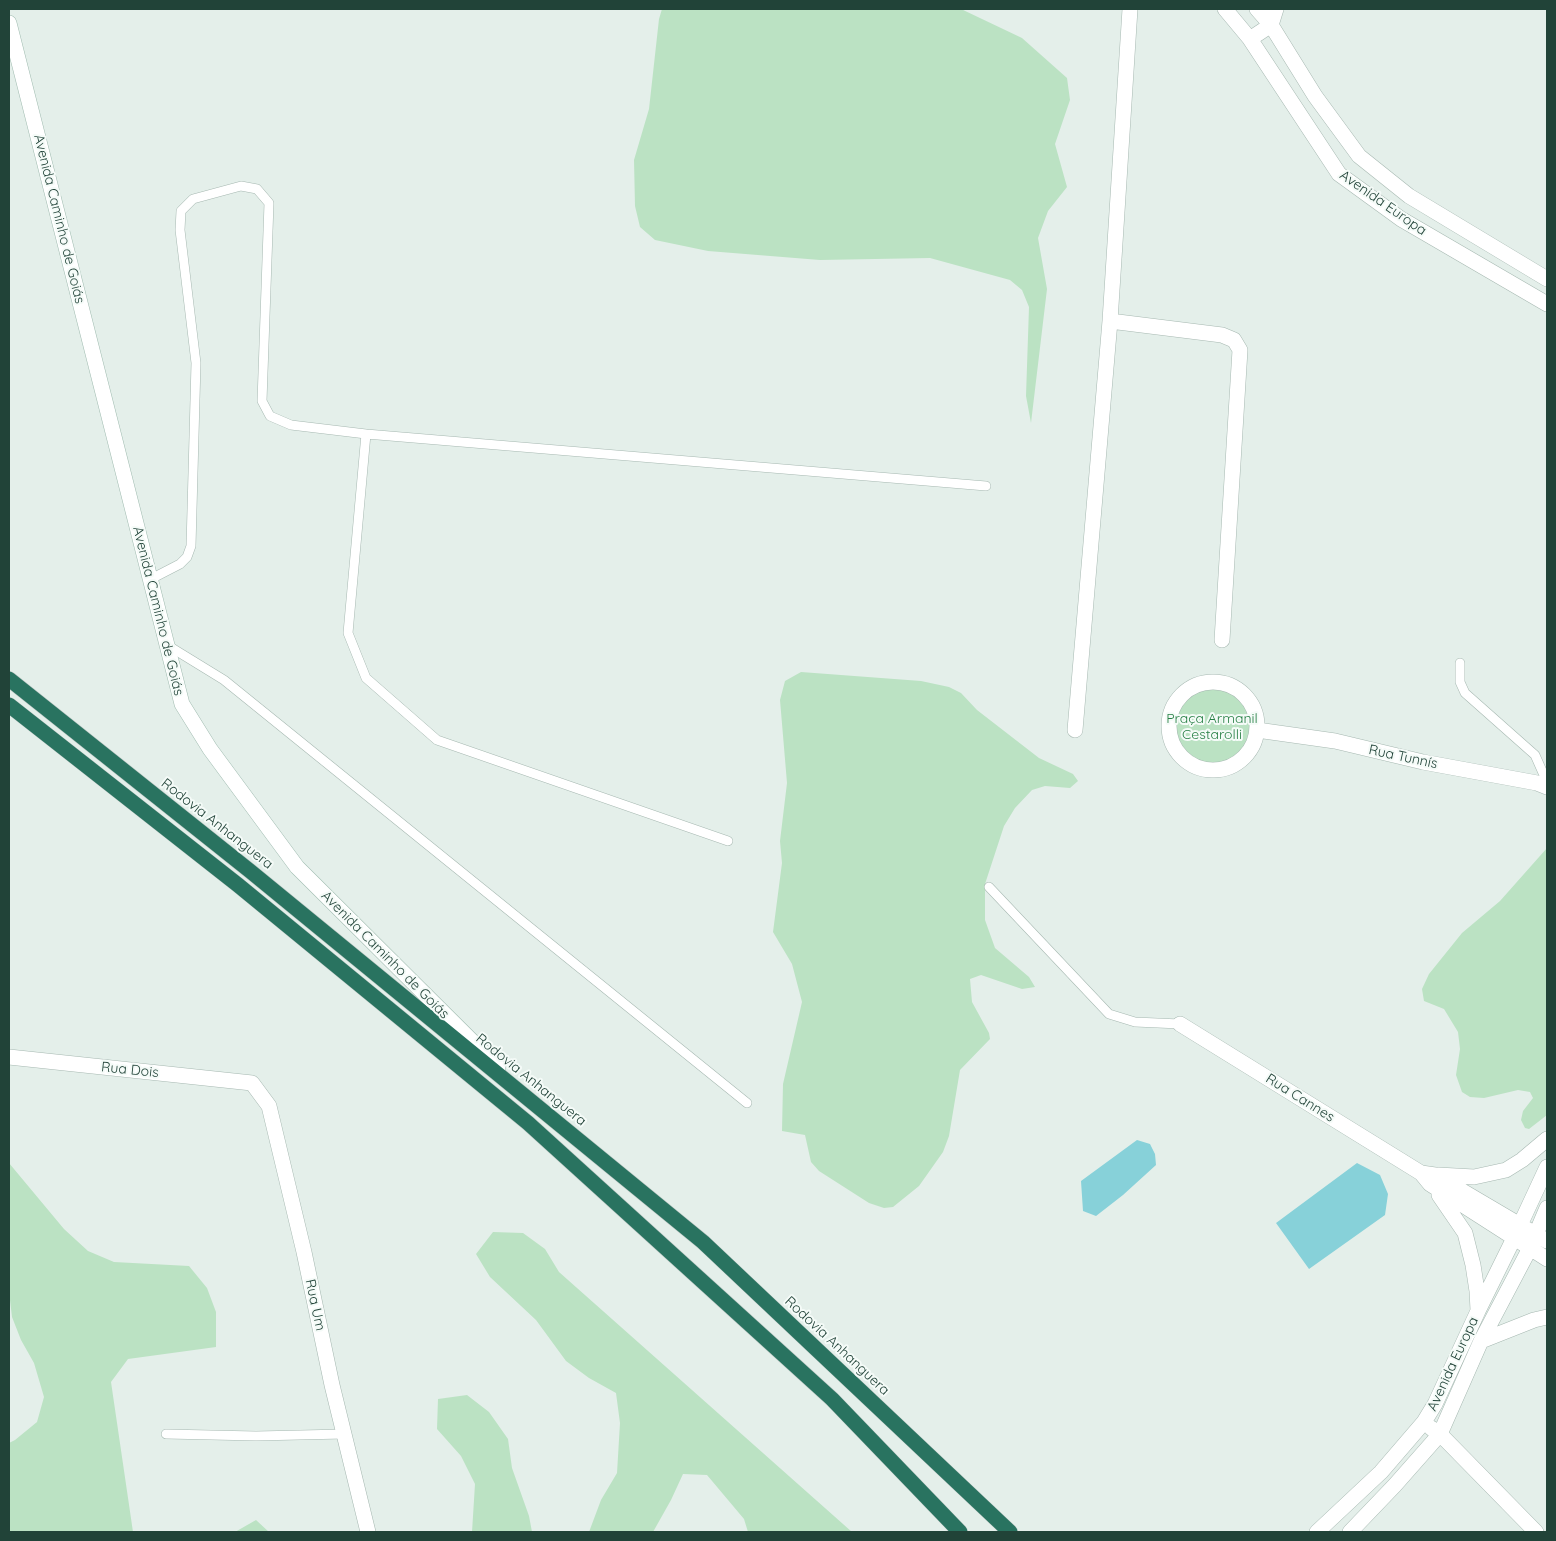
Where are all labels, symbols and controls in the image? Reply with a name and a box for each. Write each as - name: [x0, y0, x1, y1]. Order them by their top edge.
- street label: Avenida Caminho de Goiás: [30, 133, 88, 305]
- street label: Avenida Europa: [1336, 167, 1430, 239]
- street label: Avenida Caminho de Goiás: [129, 525, 187, 697]
- park label: Praça Armanil Cestarolli: [1166, 711, 1258, 744]
- street label: Rua Tunnís: [1367, 742, 1439, 772]
- street label: Rodovia Anhanguera: [158, 775, 276, 873]
- street label: Avenida Caminho de Goiás: [318, 888, 452, 1022]
- street label: Rodovia Anhanguera: [472, 1030, 590, 1130]
- street label: Rua Dois: [100, 1059, 160, 1081]
- street label: Rua Cannes: [1263, 1070, 1337, 1126]
- street label: Rua Um: [301, 1278, 329, 1332]
- street label: Rodovia Anhanguera: [781, 1293, 893, 1399]
- street label: Avenida Europa: [1424, 1314, 1482, 1414]

